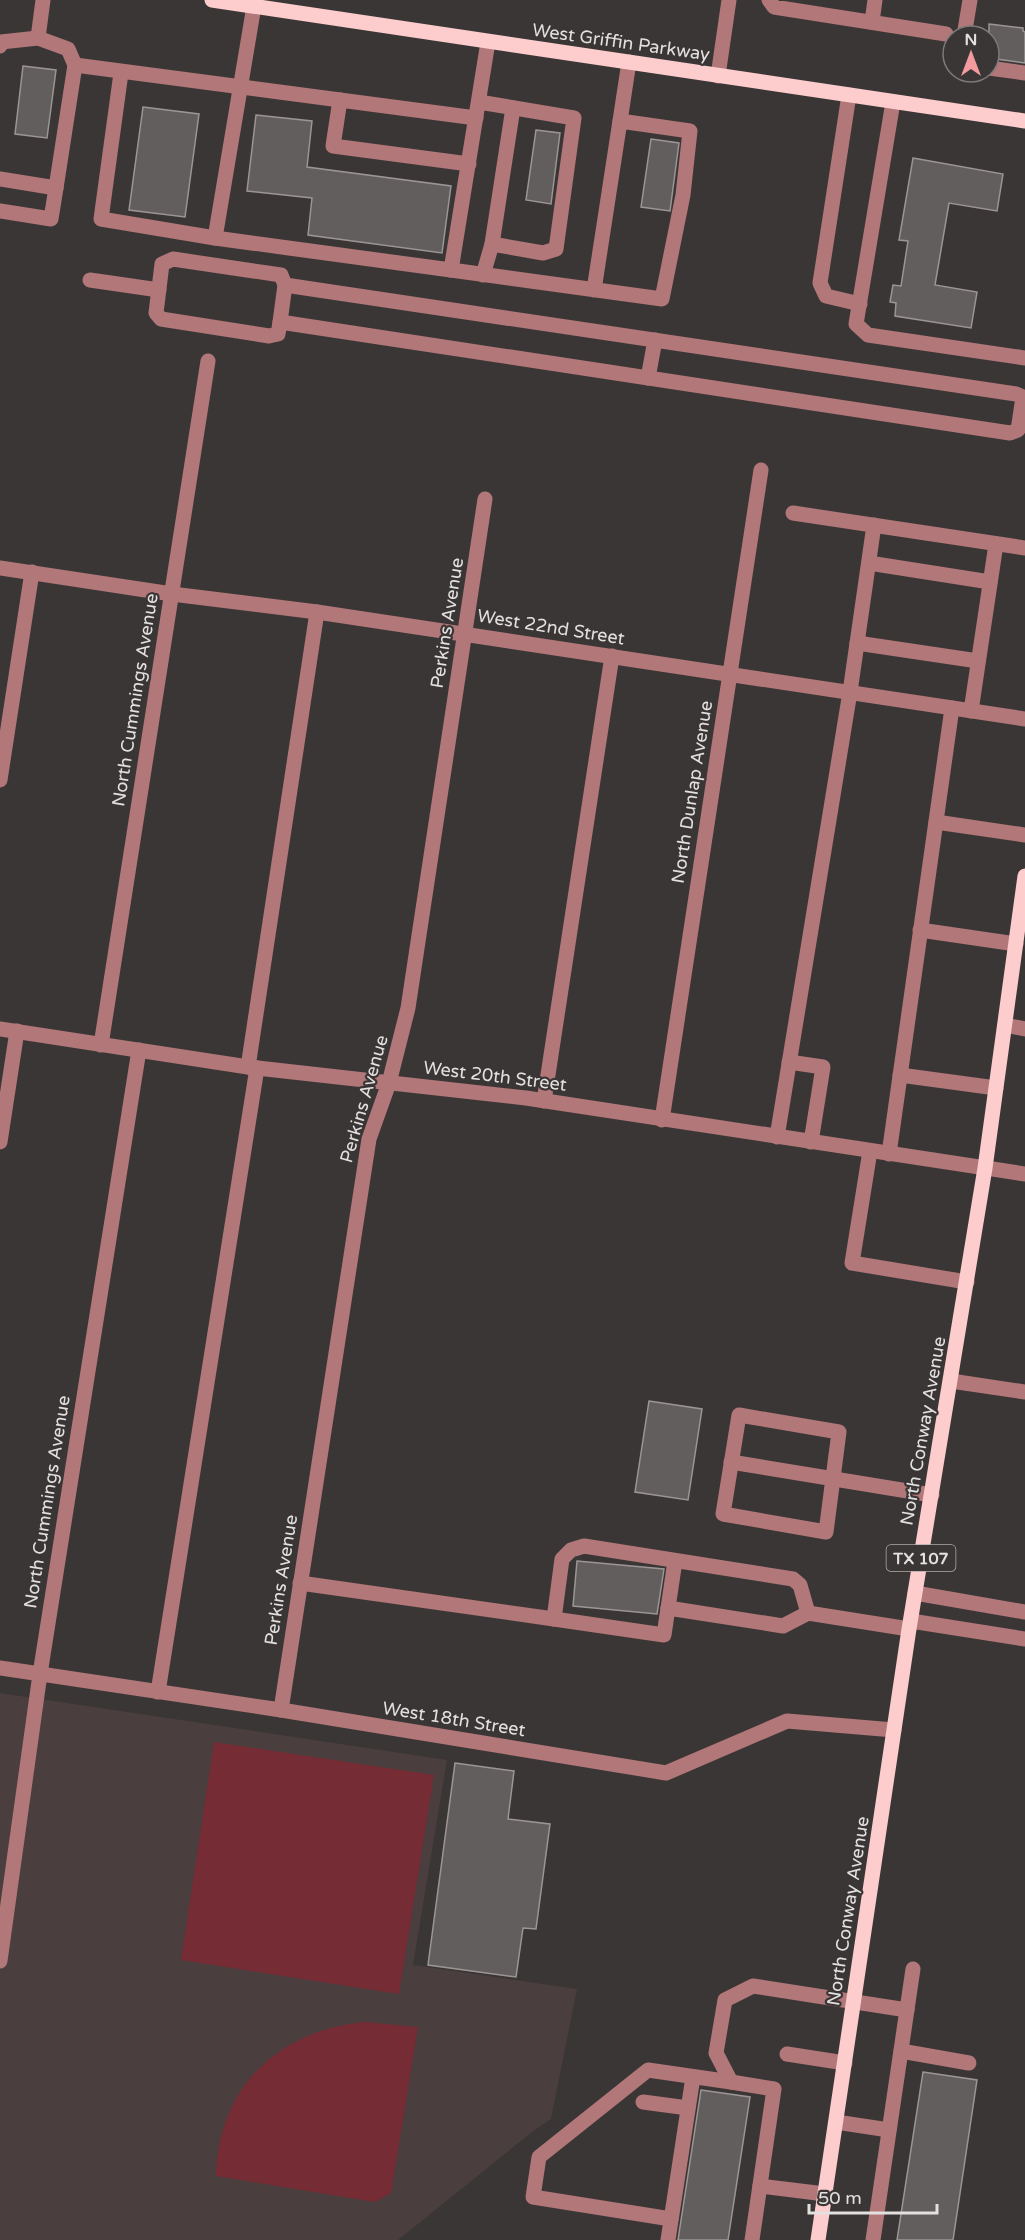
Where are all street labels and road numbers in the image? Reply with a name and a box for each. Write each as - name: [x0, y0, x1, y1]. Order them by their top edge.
- street label: West Griffin Parkway: [531, 19, 712, 65]
- street label: Perkins Avenue: [426, 556, 468, 690]
- street label: North Cummings Avenue: [107, 592, 163, 808]
- street label: West 22nd Street: [476, 604, 626, 650]
- street label: North Dunlap Avenue: [667, 699, 717, 885]
- street label: Perkins Avenue: [335, 1033, 393, 1165]
- street label: West 20th Street: [422, 1056, 568, 1096]
- street label: North Conway Avenue: [896, 1335, 950, 1527]
- street label: North Cummings Avenue: [19, 1394, 75, 1610]
- street label: Perkins Avenue: [260, 1513, 302, 1647]
- road number: TX 107: [886, 1545, 956, 1571]
- street label: West 18th Street: [381, 1697, 527, 1741]
- street label: North Conway Avenue: [822, 1815, 874, 2007]

